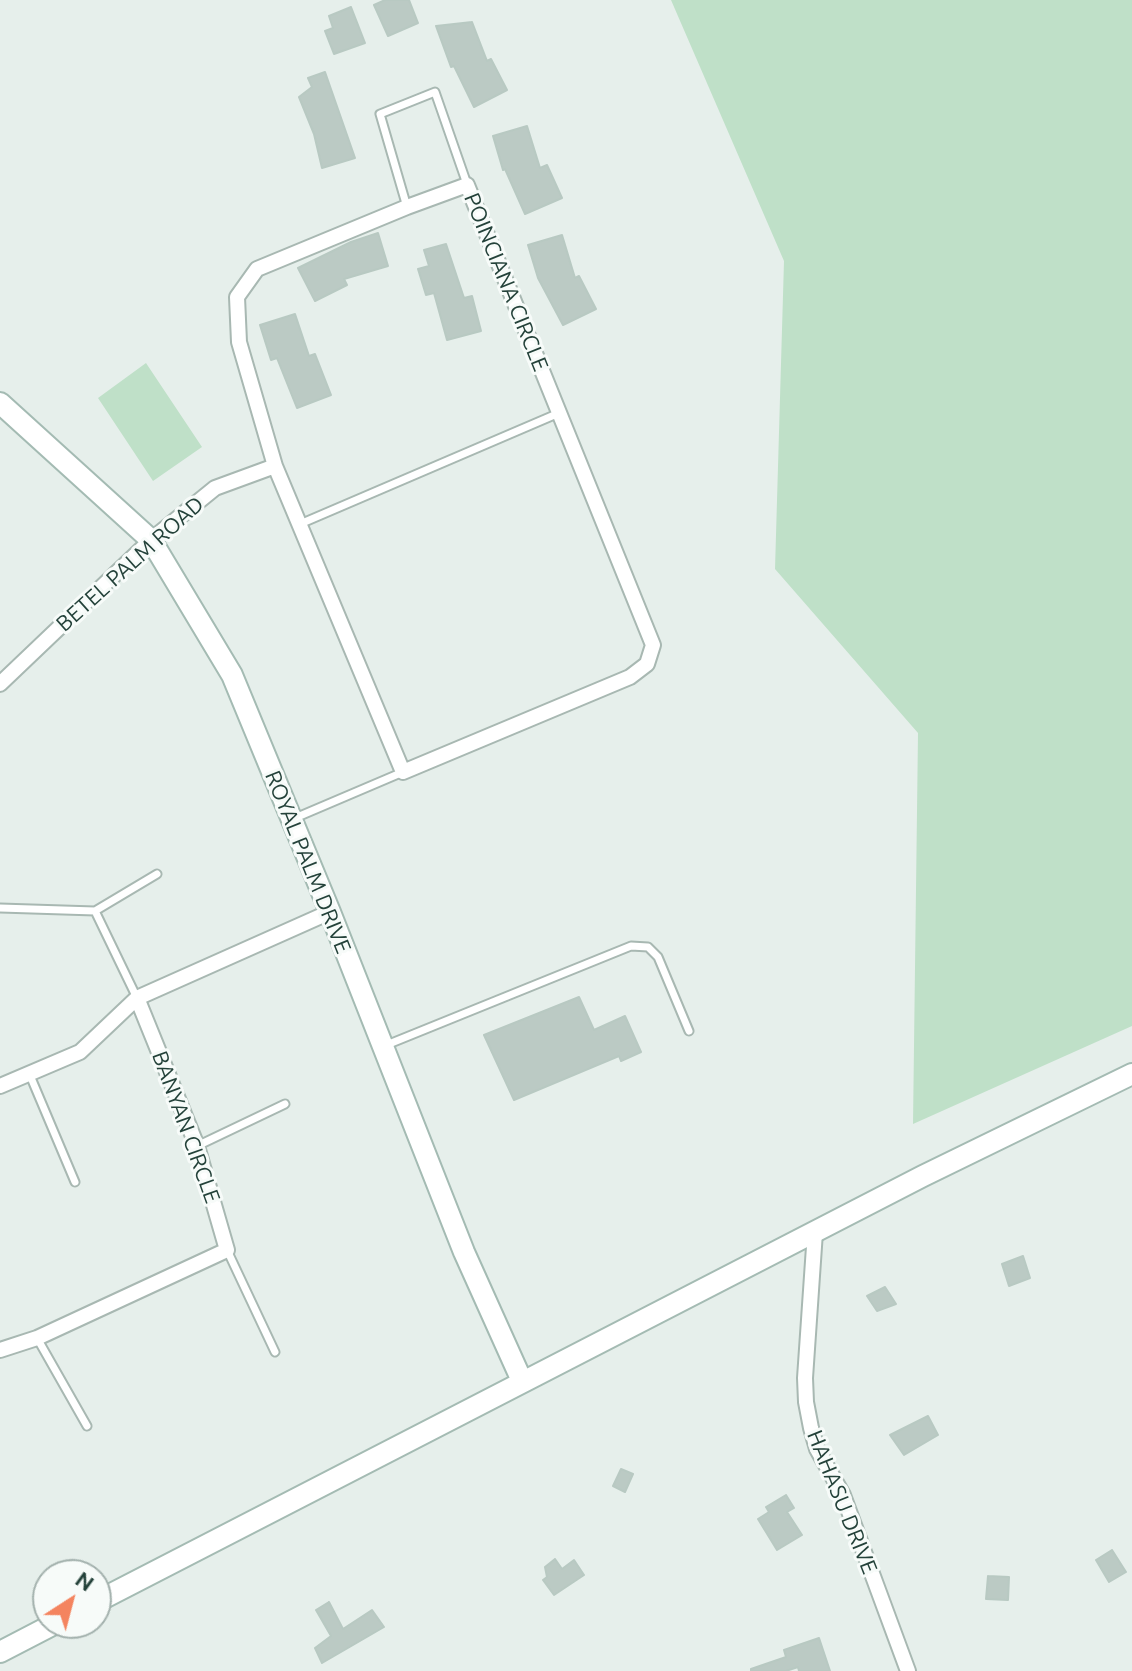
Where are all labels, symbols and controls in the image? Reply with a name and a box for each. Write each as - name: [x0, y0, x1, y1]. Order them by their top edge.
- street label: POINCIANA CIRCLE: [458, 189, 554, 375]
- street label: BETEL PALM ROAD: [51, 491, 209, 637]
- street label: ROYAL PALM DRIVE: [259, 767, 357, 957]
- street label: BANYAN CIRCLE: [146, 1047, 226, 1207]
- street label: HAHASU DRIVE: [801, 1426, 883, 1578]
- north arrow: [32, 1559, 112, 1639]
- text: N: [71, 1566, 99, 1596]

